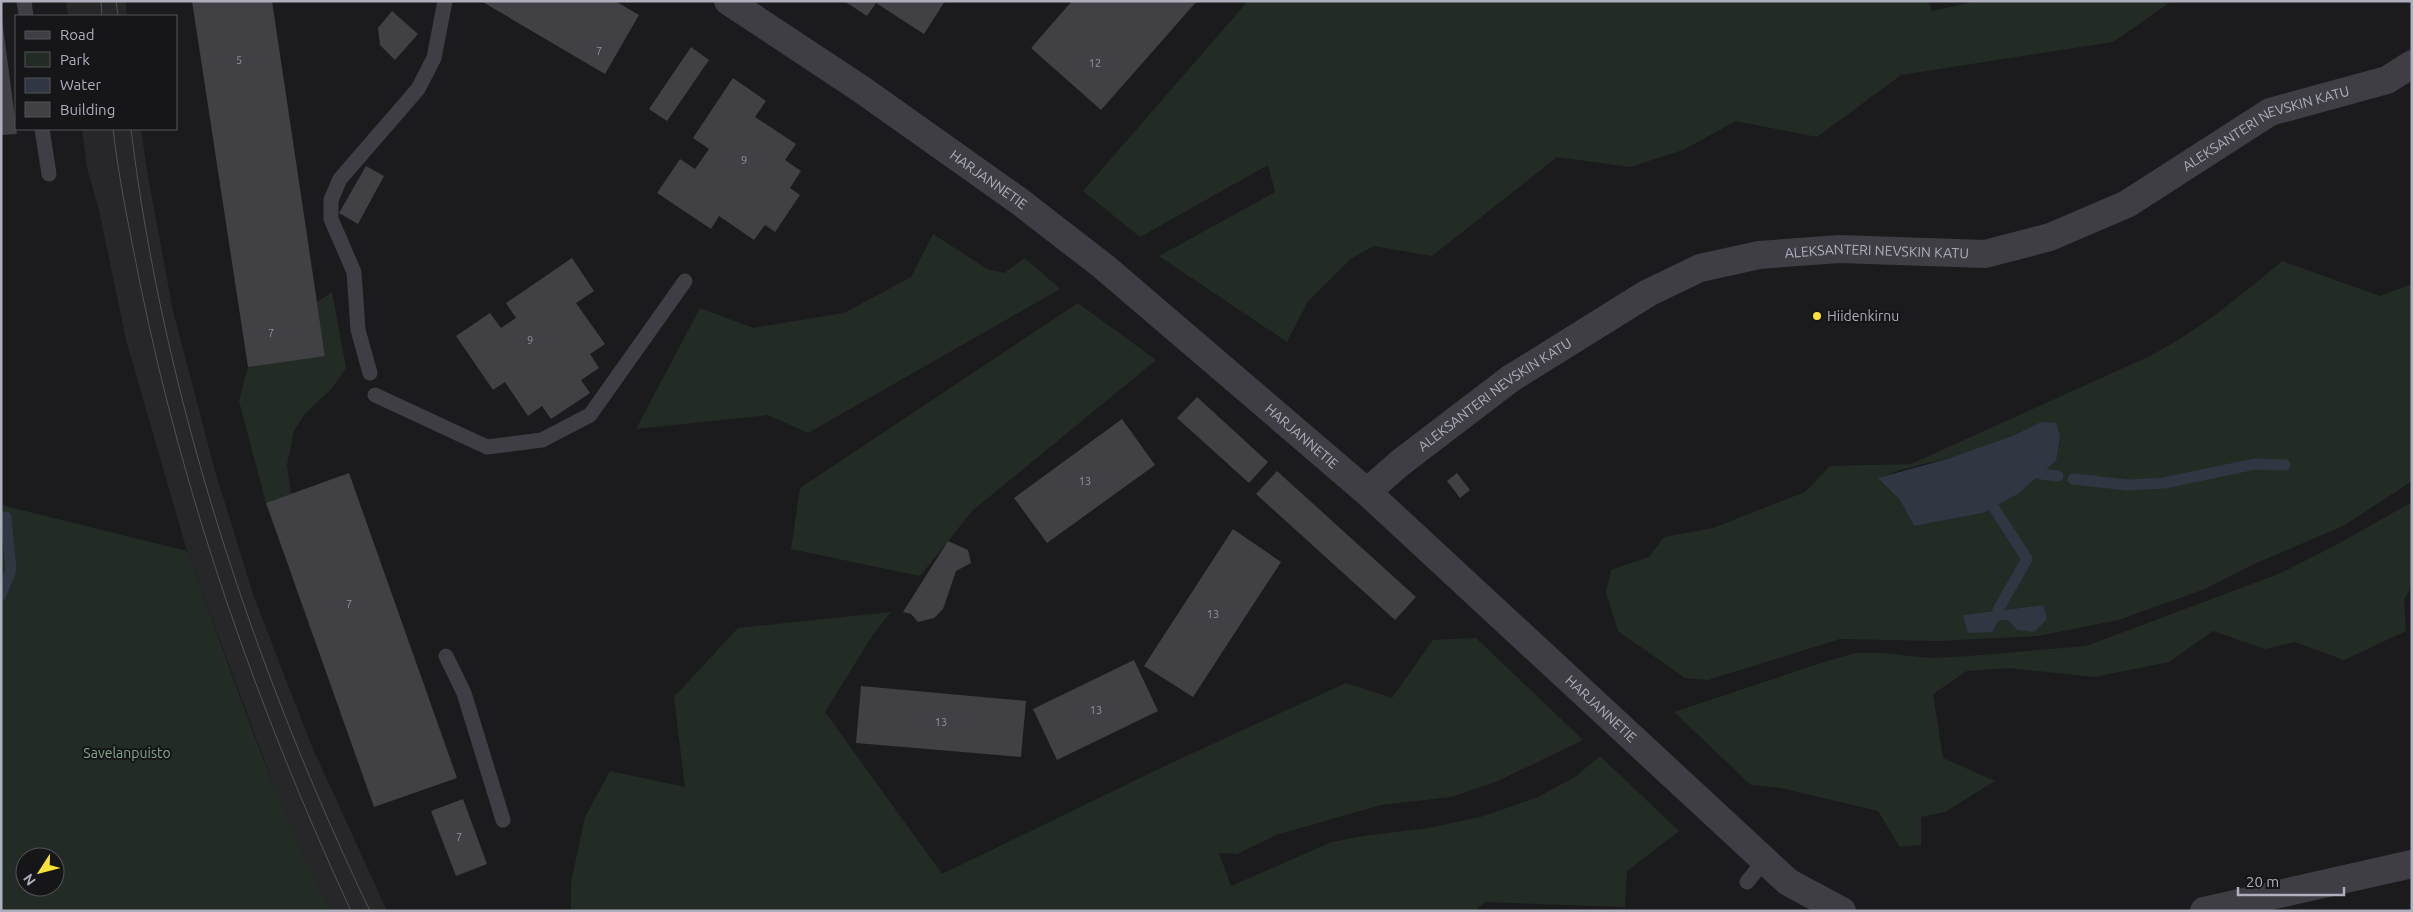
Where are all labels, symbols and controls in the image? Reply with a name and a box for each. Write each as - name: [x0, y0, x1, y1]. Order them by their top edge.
- legend: [15, 15, 178, 130]
- text: Road: [60, 26, 95, 43]
- house number: 7: [596, 45, 602, 57]
- text: Park: [60, 51, 90, 68]
- house number: 5: [236, 54, 242, 66]
- house number: 12: [1089, 57, 1101, 69]
- text: Water: [60, 76, 101, 93]
- street label: ALEKSANTERI NEVSKIN KATU: [2179, 83, 2351, 174]
- text: Building: [60, 101, 115, 118]
- street label: HARJANNETIE: [947, 147, 1031, 213]
- house number: 9: [741, 154, 747, 166]
- street label: ALEKSANTERI NEVSKIN KATU: [1784, 241, 1969, 261]
- place label: Hiidenkirnu: [1827, 308, 1899, 324]
- marker: Hiidenkirnu: [1811, 310, 1823, 322]
- house number: 7: [268, 327, 274, 339]
- house number: 9: [527, 334, 533, 346]
- street label: ALEKSANTERI NEVSKIN KATU: [1415, 335, 1574, 454]
- street label: HARJANNETIE: [1262, 400, 1342, 472]
- house number: 13: [1079, 475, 1091, 487]
- house number: 7: [346, 598, 352, 610]
- house number: 13: [1207, 608, 1219, 620]
- street label: HARJANNETIE: [1562, 672, 1640, 746]
- house number: 13: [1090, 704, 1102, 716]
- house number: 13: [935, 716, 947, 728]
- park label: Savelanpuisto: [83, 745, 171, 761]
- house number: 7: [456, 831, 462, 843]
- north arrow: [15, 847, 65, 897]
- scale bar: [2238, 864, 2344, 896]
- text: N: [20, 871, 39, 889]
- text: 20 m: [2246, 873, 2279, 890]

